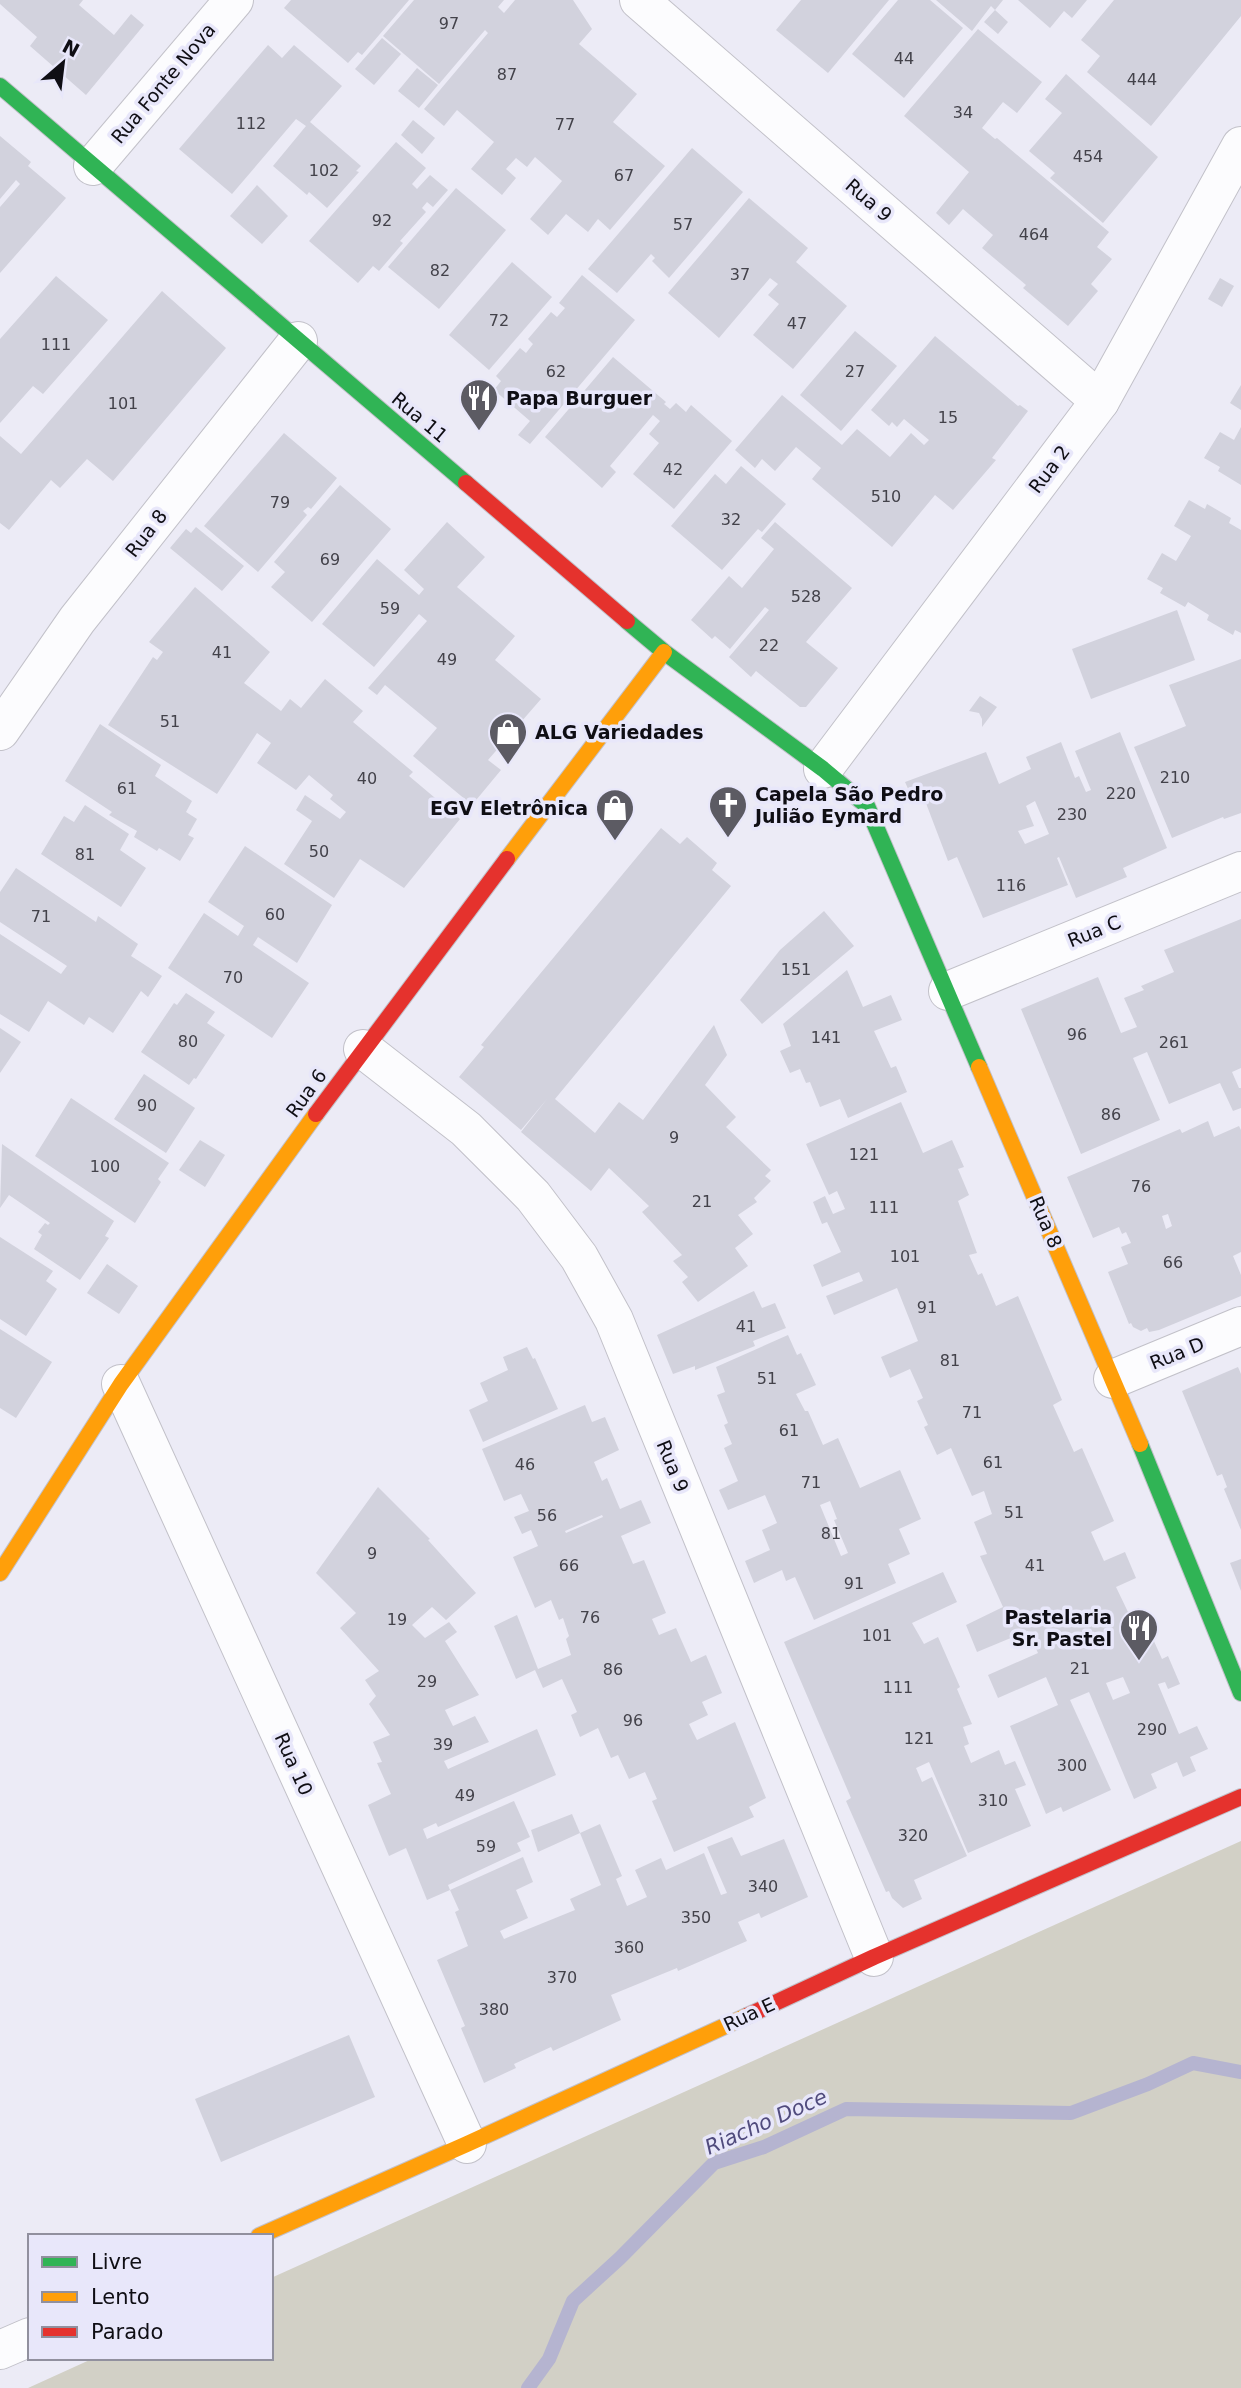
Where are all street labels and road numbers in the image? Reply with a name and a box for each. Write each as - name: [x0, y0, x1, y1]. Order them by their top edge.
- street label: Rua Fonte Nova: [106, 19, 220, 147]
- street label: Rua 9: [841, 174, 897, 226]
- street label: Rua 11: [388, 387, 452, 447]
- street label: Rua 2: [1024, 441, 1074, 497]
- street label: Rua 8: [121, 505, 171, 561]
- street label: Rua C: [1064, 910, 1124, 952]
- street label: Rua 6: [281, 1065, 331, 1121]
- street label: Rua 8: [1025, 1193, 1067, 1251]
- street label: Rua D: [1147, 1332, 1207, 1374]
- street label: Rua 9: [653, 1437, 693, 1495]
- street label: Rua 10: [270, 1729, 318, 1799]
- street label: Rua E: [720, 1993, 778, 2035]

